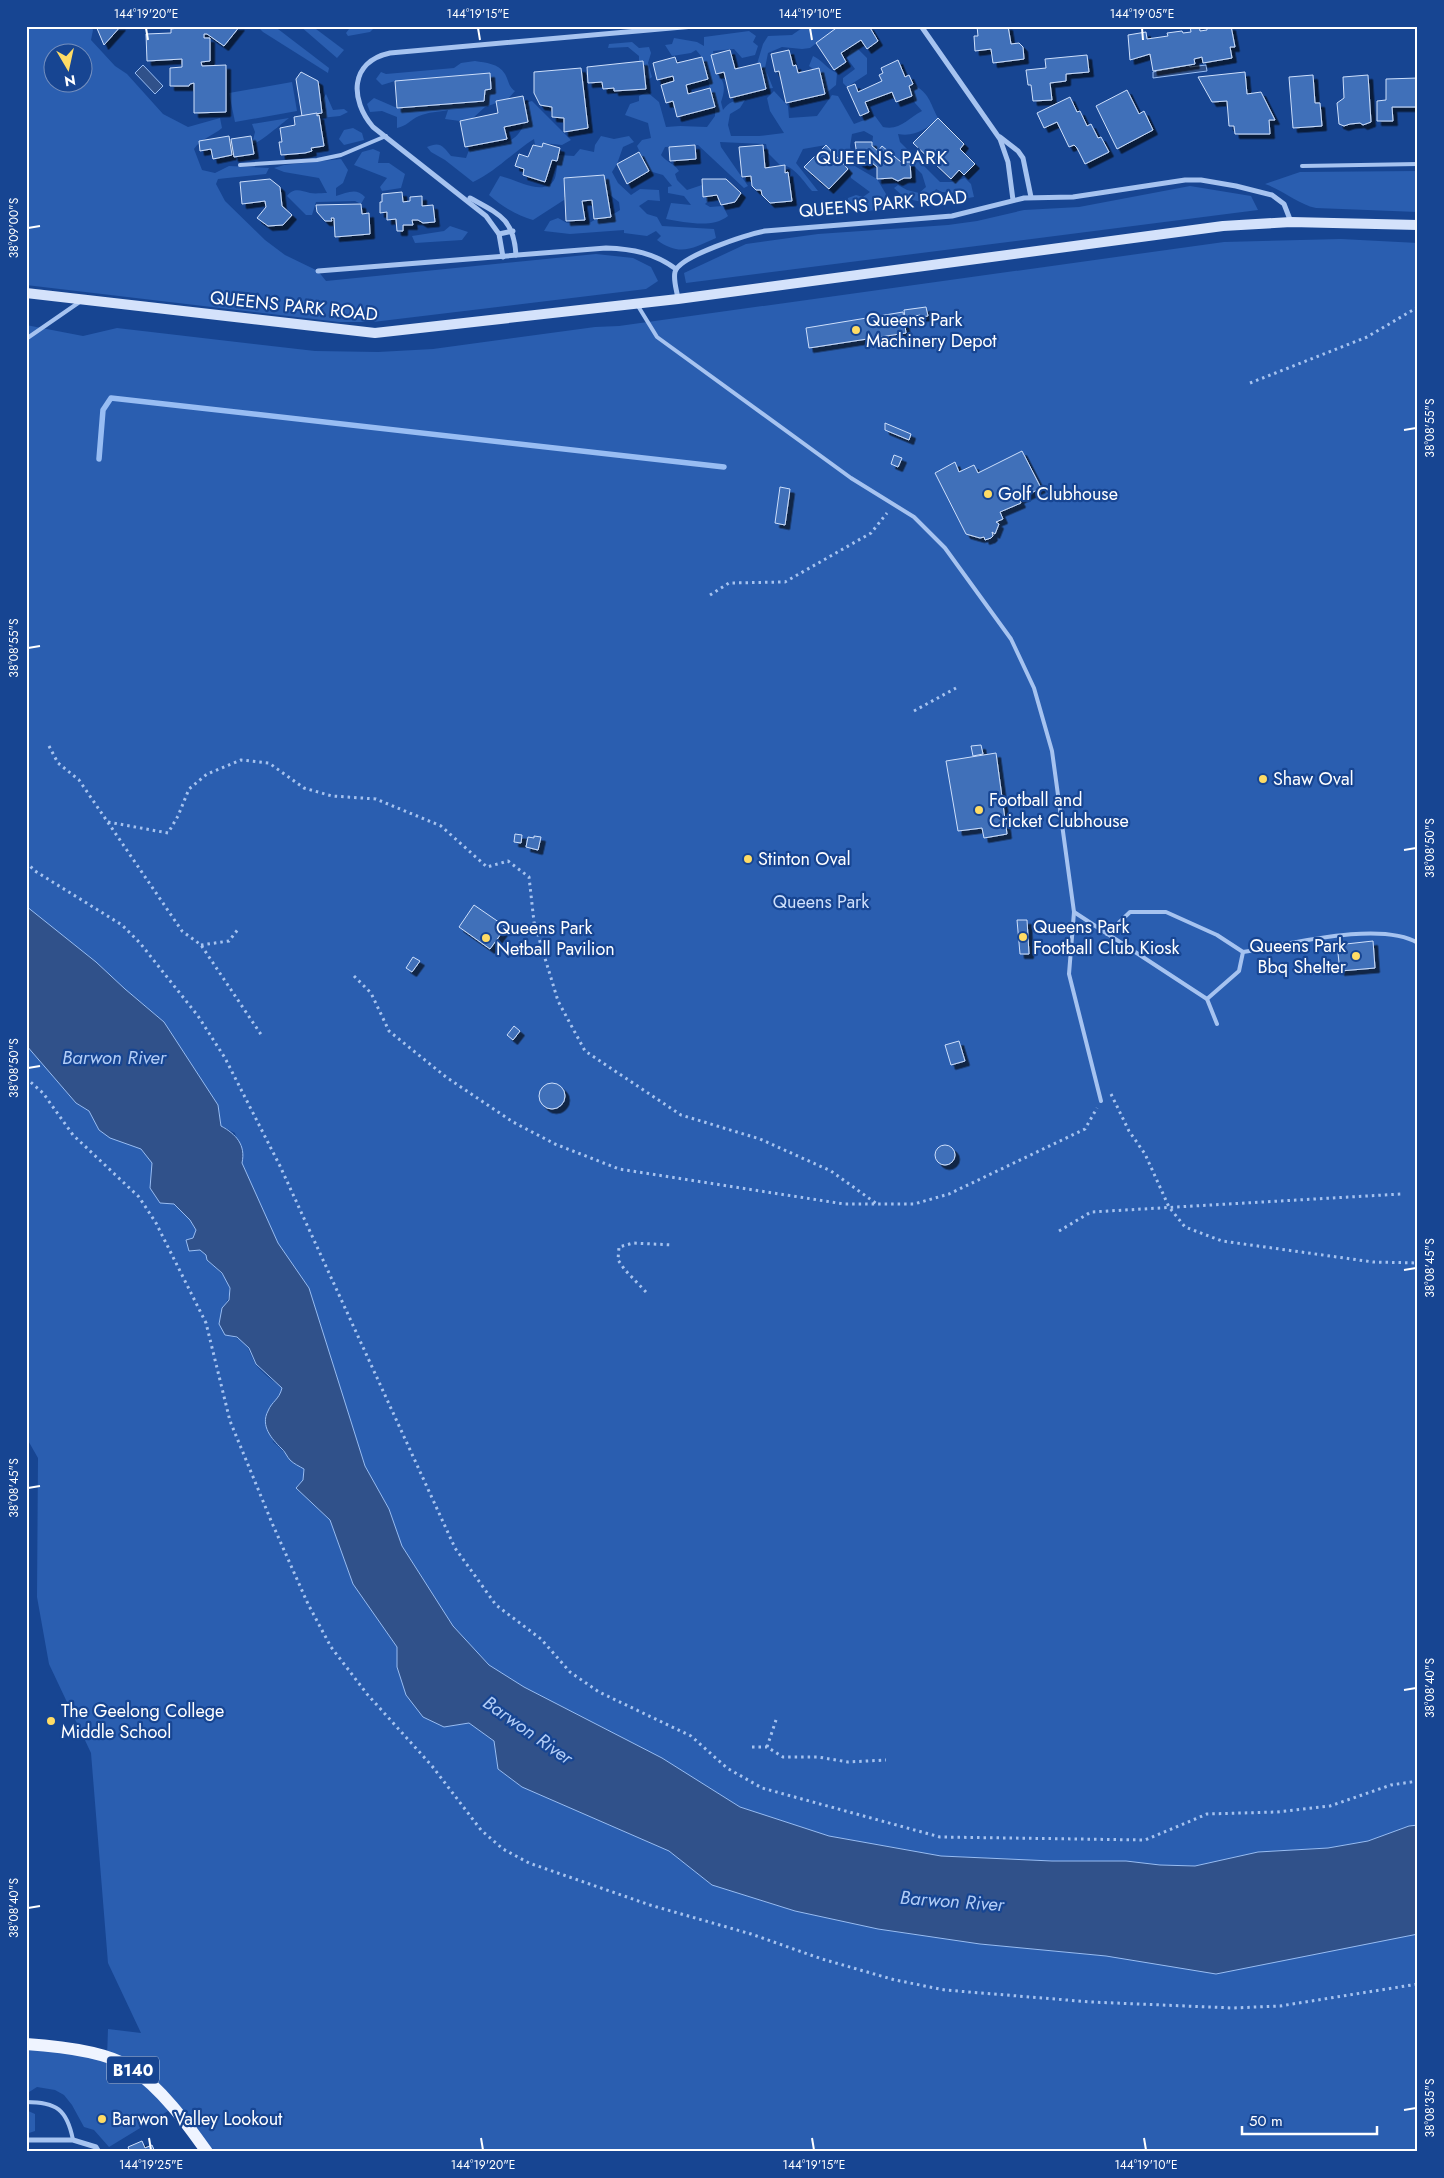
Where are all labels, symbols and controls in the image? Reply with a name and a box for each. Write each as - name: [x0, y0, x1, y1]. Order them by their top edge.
- text: 144°19'20"E: [114, 5, 178, 23]
- text: 144°19'15"E: [447, 5, 509, 23]
- text: 144°19'10"E: [778, 5, 842, 23]
- text: 144°19'05"E: [1110, 5, 1174, 23]
- north arrow: [42, 42, 92, 92]
- text: N: [63, 70, 77, 92]
- district label: QUEENS PARK: [816, 144, 948, 171]
- street label: QUEENS PARK ROAD: [798, 184, 968, 224]
- text: 38°09'00"S: [5, 197, 23, 258]
- street label: QUEENS PARK ROAD: [209, 284, 379, 328]
- place label: Queens Park Machinery Depot: [866, 307, 997, 354]
- marker: Queens Park Machinery Depot: [850, 324, 862, 336]
- text: 38°08'55"S: [1421, 398, 1439, 458]
- place label: Golf Clubhouse: [998, 481, 1118, 507]
- marker: Golf Clubhouse: [982, 488, 994, 500]
- text: 38°08'55"S: [5, 618, 23, 678]
- place label: Shaw Oval: [1273, 766, 1354, 792]
- marker: Shaw Oval: [1257, 773, 1269, 785]
- place label: Football and Cricket Clubhouse: [989, 787, 1129, 834]
- marker: Football and Cricket Clubhouse: [973, 804, 985, 816]
- text: 38°08'50"S: [1421, 818, 1439, 878]
- place label: Stinton Oval: [758, 846, 851, 872]
- marker: Stinton Oval: [742, 853, 754, 865]
- park label: Queens Park: [773, 889, 869, 915]
- place label: Queens Park Football Club Kiosk: [1033, 914, 1180, 961]
- place label: Queens Park Netball Pavilion: [496, 915, 615, 962]
- marker: Queens Park Football Club Kiosk: [1017, 931, 1029, 943]
- marker: Queens Park Netball Pavilion: [480, 932, 492, 944]
- place label: Queens Park Bbq Shelter: [1250, 933, 1347, 980]
- marker: Queens Park Bbq Shelter: [1350, 950, 1362, 962]
- text: 38°08'50"S: [5, 1038, 23, 1098]
- water label: Barwon River: [62, 1044, 168, 1071]
- text: 38°08'45"S: [1421, 1238, 1439, 1298]
- text: 38°08'45"S: [5, 1458, 23, 1518]
- text: 38°08'40"S: [1421, 1658, 1439, 1718]
- water label: Barwon River: [478, 1689, 580, 1772]
- place label: The Geelong College Middle School: [61, 1698, 224, 1745]
- marker: The Geelong College Middle School: [45, 1715, 57, 1727]
- text: 38°08'40"S: [5, 1878, 23, 1938]
- water label: Barwon River: [899, 1884, 1007, 1918]
- road number: B140: [107, 2056, 159, 2084]
- text: 38°08'35"S: [1421, 2078, 1439, 2138]
- scale bar: [1242, 2103, 1376, 2135]
- place label: Barwon Valley Lookout: [112, 2106, 283, 2132]
- text: 50 m: [1249, 2110, 1283, 2132]
- marker: Barwon Valley Lookout: [96, 2113, 108, 2125]
- text: 144°19'25"E: [119, 2156, 183, 2174]
- text: 144°19'20"E: [451, 2156, 515, 2174]
- text: 144°19'15"E: [783, 2156, 845, 2174]
- text: 144°19'10"E: [1114, 2156, 1178, 2174]

